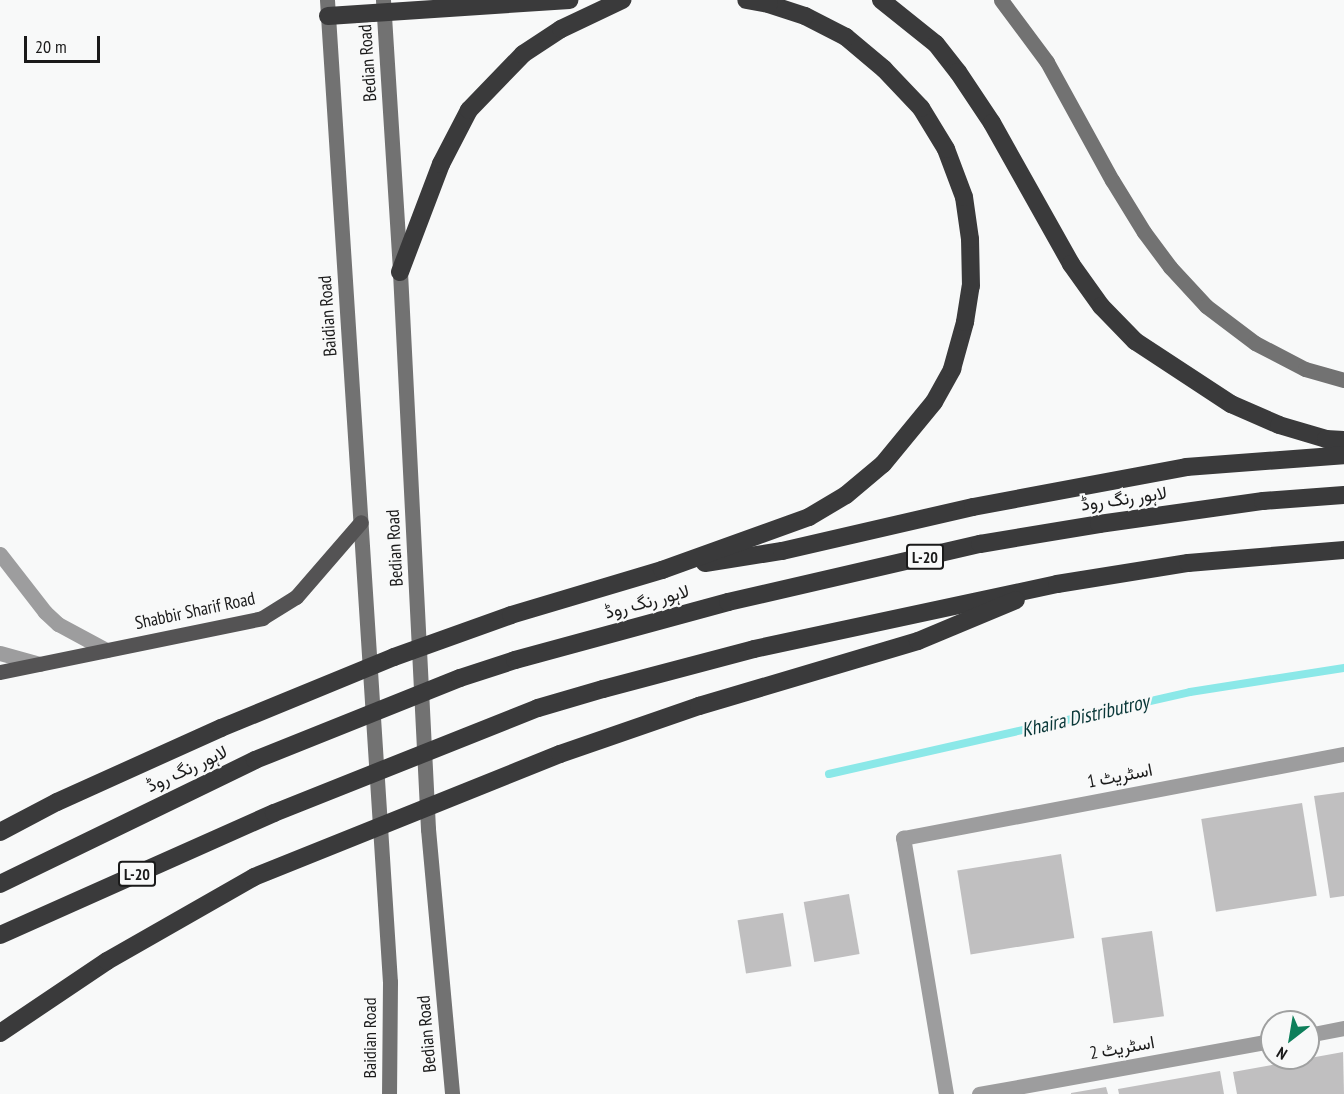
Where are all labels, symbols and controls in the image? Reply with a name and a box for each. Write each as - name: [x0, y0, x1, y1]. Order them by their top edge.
- scale bar: [27, 24, 104, 62]
- street label: Bedian Road: [355, 24, 381, 102]
- text: 20 m: [35, 35, 67, 58]
- street label: Baidian Road: [314, 275, 342, 357]
- street label: لاہور رنگ روڈ: [1080, 482, 1168, 516]
- street label: Bedian Road: [382, 509, 408, 587]
- road number: L-20: [906, 544, 944, 570]
- street label: لاہور رنگ روڈ: [602, 580, 692, 624]
- street label: Shabbir Sharif Road: [133, 588, 257, 634]
- water label: Khaira Distributroy: [1019, 690, 1151, 742]
- street label: لاہور رنگ روڈ: [143, 741, 231, 797]
- street label: اسٹریٹ 1: [1086, 759, 1154, 793]
- road number: L-20: [118, 861, 156, 887]
- street label: Bedian Road: [413, 995, 441, 1073]
- street label: Baidian Road: [359, 998, 381, 1078]
- north arrow: [1260, 1010, 1320, 1070]
- street label: اسٹریٹ 2: [1088, 1032, 1156, 1064]
- text: N: [1273, 1043, 1291, 1065]

